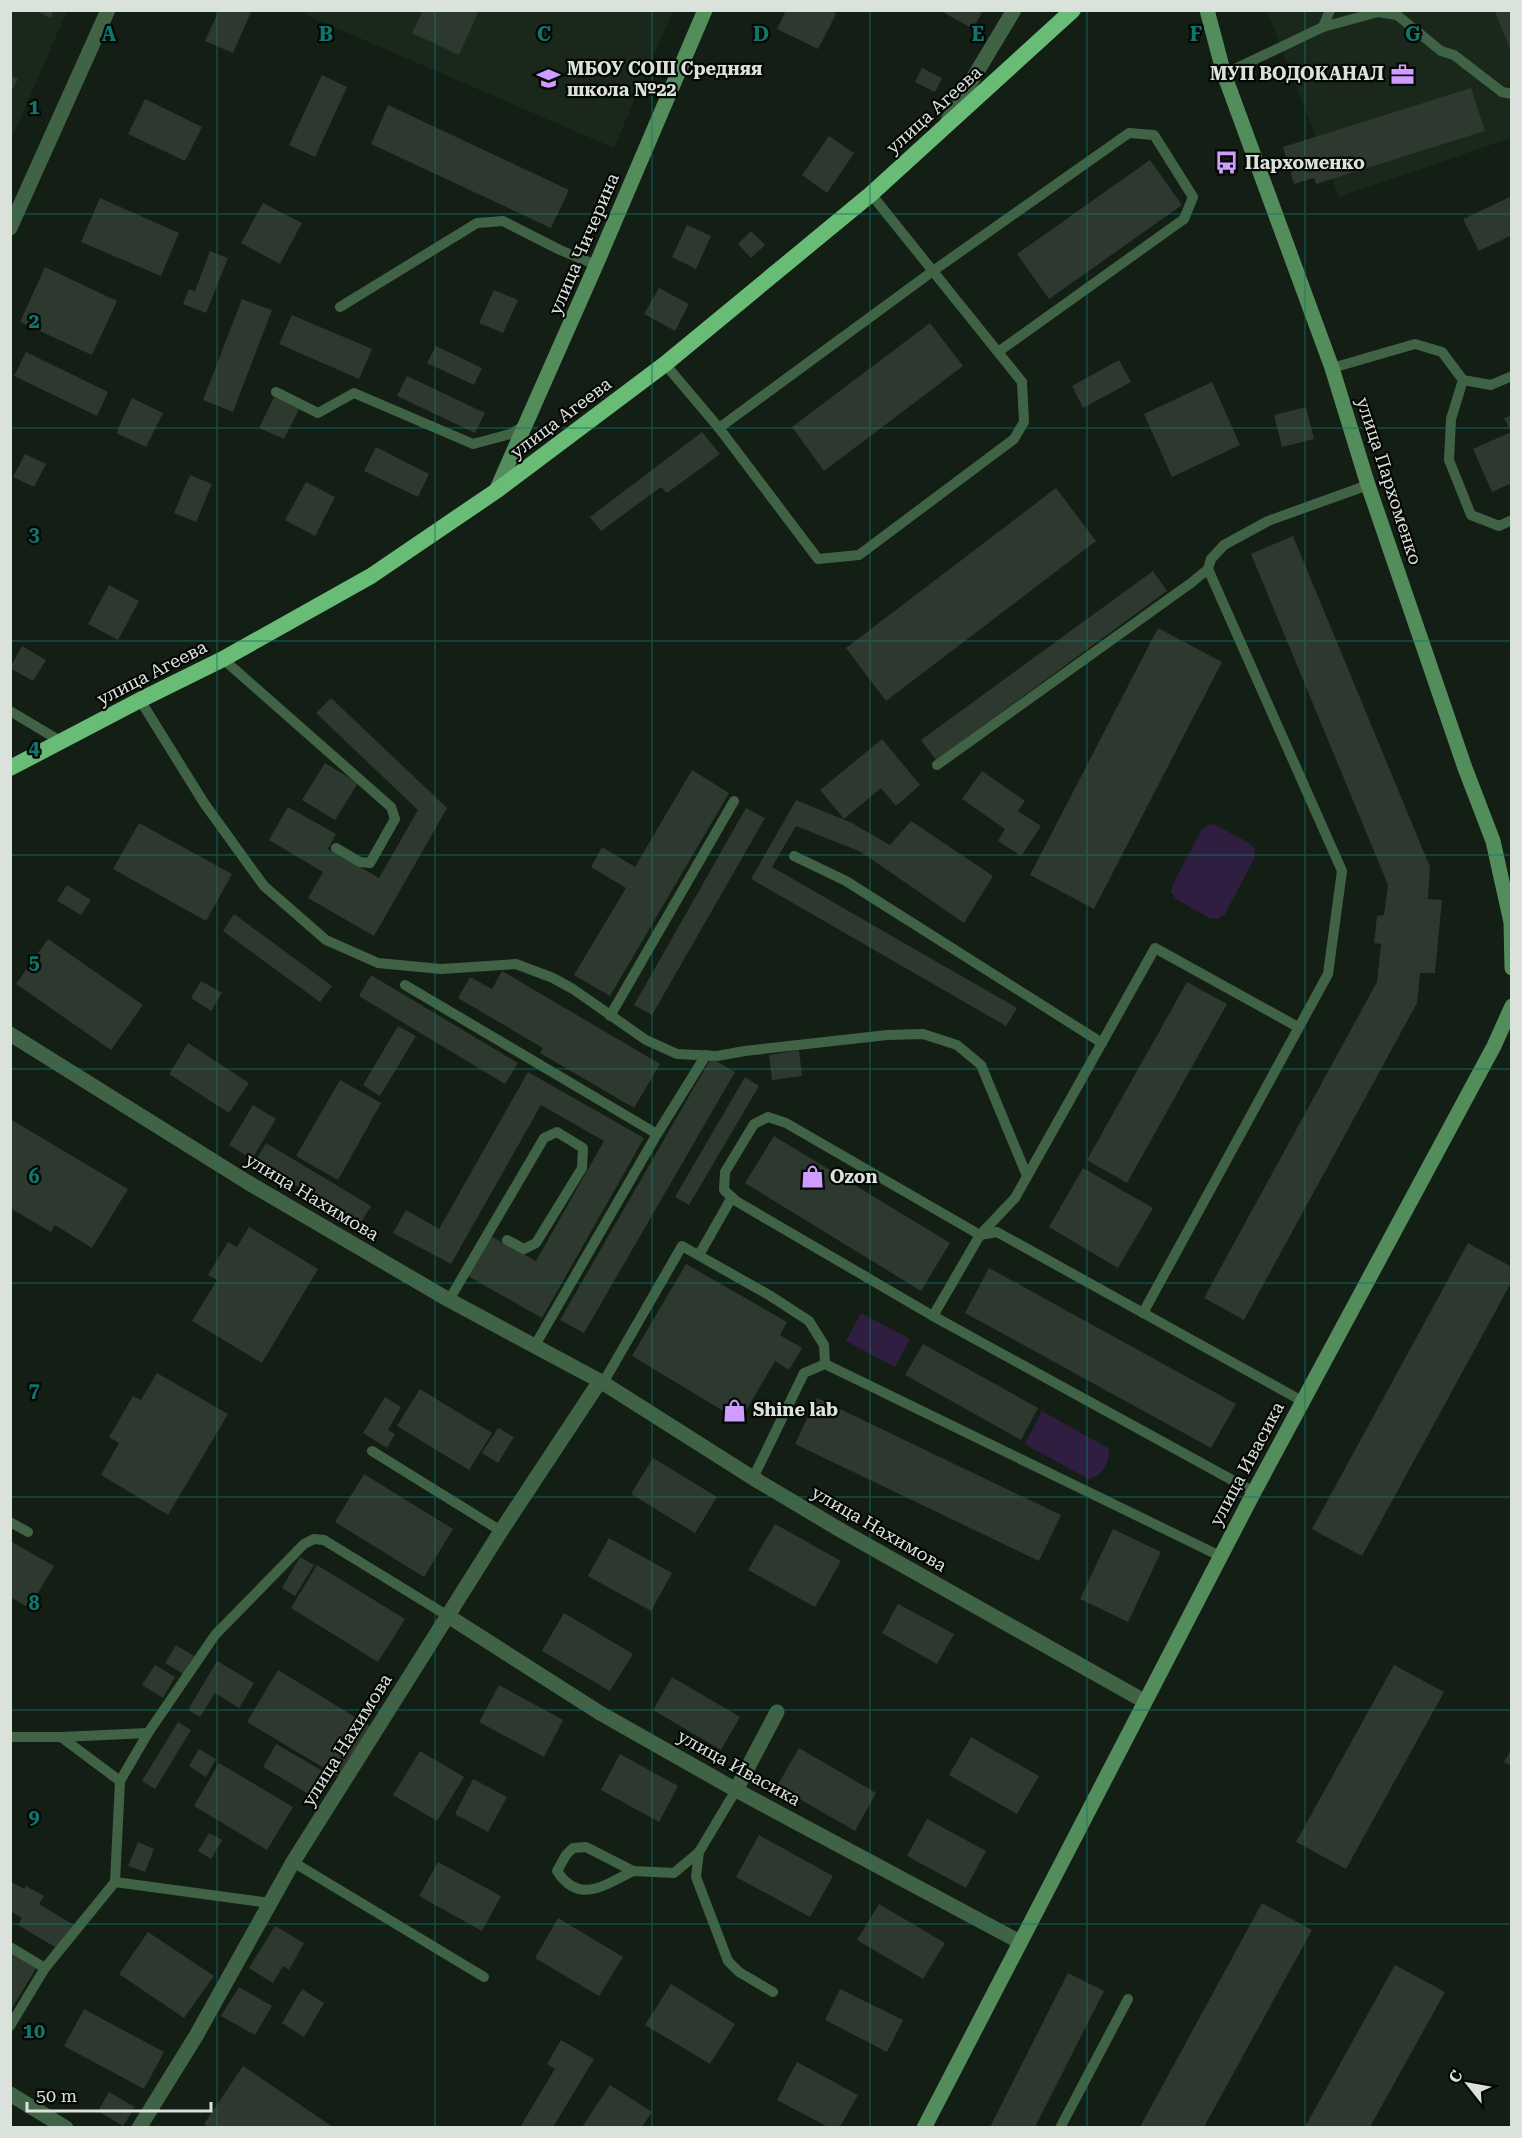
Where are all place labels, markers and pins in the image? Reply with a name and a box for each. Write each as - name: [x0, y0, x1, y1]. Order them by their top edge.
- place label: МБОУ СОШ Средняя школа №22: [567, 58, 762, 100]
- office icon: МУП ВОДОКАНАЛ: [1389, 61, 1415, 87]
- place label: МУП ВОДОКАНАЛ: [1210, 63, 1384, 84]
- school or university icon: МБОУ СОШ Средняя школа №22: [536, 66, 562, 92]
- bus stop icon: Пархоменко: [1214, 150, 1240, 176]
- place label: Пархоменко: [1245, 152, 1365, 173]
- shop icon: Ozon: [799, 1164, 825, 1190]
- place label: Ozon: [830, 1166, 878, 1187]
- shop icon: Shine lab: [722, 1397, 748, 1423]
- place label: Shine lab: [753, 1399, 838, 1420]

